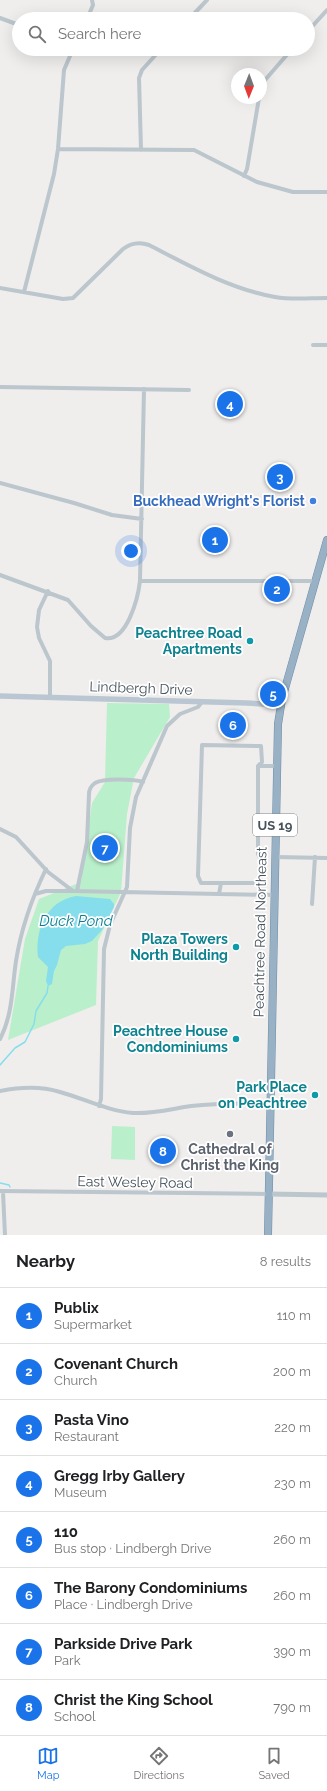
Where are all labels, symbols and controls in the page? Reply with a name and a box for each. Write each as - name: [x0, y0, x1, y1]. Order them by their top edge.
- search box: [12, 12, 315, 56]
- icon: search: [26, 23, 48, 45]
- text: Search here: [58, 25, 141, 43]
- north arrow: [231, 68, 267, 104]
- pin: 4: [217, 389, 243, 419]
- pin: 3: [267, 462, 293, 492]
- place label: Buckhead Wright's Florist: [133, 493, 306, 509]
- marker: Buckhead Wright's Florist: [308, 496, 318, 506]
- pin: 1: [202, 525, 228, 555]
- your location: [121, 541, 141, 561]
- pin: 2: [264, 574, 290, 604]
- place label: Peachtree Road Apartments: [135, 625, 242, 657]
- marker: Peachtree Road Apartments: [245, 636, 255, 646]
- street label: Lindbergh Drive: [89, 678, 193, 698]
- pin: 5: [260, 679, 286, 709]
- pin: 6: [220, 710, 246, 740]
- road number: US 19: [253, 814, 297, 836]
- pin: 7: [92, 833, 118, 863]
- street label: Peachtree Road Northeast: [251, 846, 269, 1018]
- water label: Duck Pond: [39, 912, 114, 930]
- place label: Plaza Towers North Building: [130, 931, 228, 963]
- marker: Plaza Towers North Building: [231, 942, 241, 952]
- place label: Peachtree House Condominiums: [113, 1023, 229, 1055]
- marker: Peachtree House Condominiums: [231, 1034, 241, 1044]
- place label: Park Place on Peachtree: [218, 1079, 308, 1111]
- marker: Park Place on Peachtree: [310, 1090, 320, 1100]
- marker: Cathedral of Christ the King: [225, 1129, 235, 1139]
- pin: 8: [150, 1136, 176, 1166]
- place label: Cathedral of Christ the King: [181, 1141, 279, 1173]
- street label: East Wesley Road: [77, 1173, 193, 1191]
- text: Nearby: [16, 1251, 75, 1271]
- text: 8 results: [260, 1254, 311, 1269]
- text: Publix: [54, 1299, 99, 1317]
- text: 1: [26, 1308, 32, 1323]
- text: 110 m: [277, 1308, 311, 1323]
- text: Supermarket: [54, 1317, 132, 1332]
- text: Covenant Church: [54, 1355, 178, 1373]
- text: 2: [25, 1364, 33, 1379]
- text: 200 m: [273, 1364, 311, 1379]
- text: Church: [54, 1373, 97, 1388]
- text: Pasta Vino: [54, 1411, 129, 1429]
- text: 3: [25, 1420, 33, 1435]
- text: 220 m: [274, 1420, 311, 1435]
- text: Restaurant: [54, 1429, 119, 1444]
- text: Gregg Irby Gallery: [54, 1467, 185, 1485]
- text: 4: [25, 1476, 33, 1491]
- text: 230 m: [274, 1476, 311, 1491]
- text: Museum: [54, 1485, 107, 1500]
- text: 110: [54, 1523, 78, 1541]
- text: 5: [25, 1532, 33, 1547]
- text: 260 m: [273, 1532, 311, 1547]
- text: Bus stop · Lindbergh Drive: [54, 1541, 211, 1556]
- text: The Barony Condominiums: [54, 1579, 247, 1597]
- text: 6: [25, 1588, 33, 1603]
- text: 260 m: [273, 1588, 311, 1603]
- text: Place · Lindbergh Drive: [54, 1597, 193, 1612]
- text: Parkside Drive Park: [54, 1635, 192, 1653]
- text: 7: [25, 1644, 33, 1659]
- text: 390 m: [273, 1644, 311, 1659]
- text: Park: [54, 1653, 81, 1668]
- text: Christ the King School: [54, 1691, 213, 1709]
- text: 8: [25, 1700, 33, 1715]
- text: 790 m: [273, 1700, 311, 1715]
- text: School: [54, 1709, 96, 1724]
- tab: Map: [37, 1745, 59, 1782]
- tab: Directions: [134, 1745, 184, 1782]
- tab: Saved: [258, 1745, 290, 1782]

